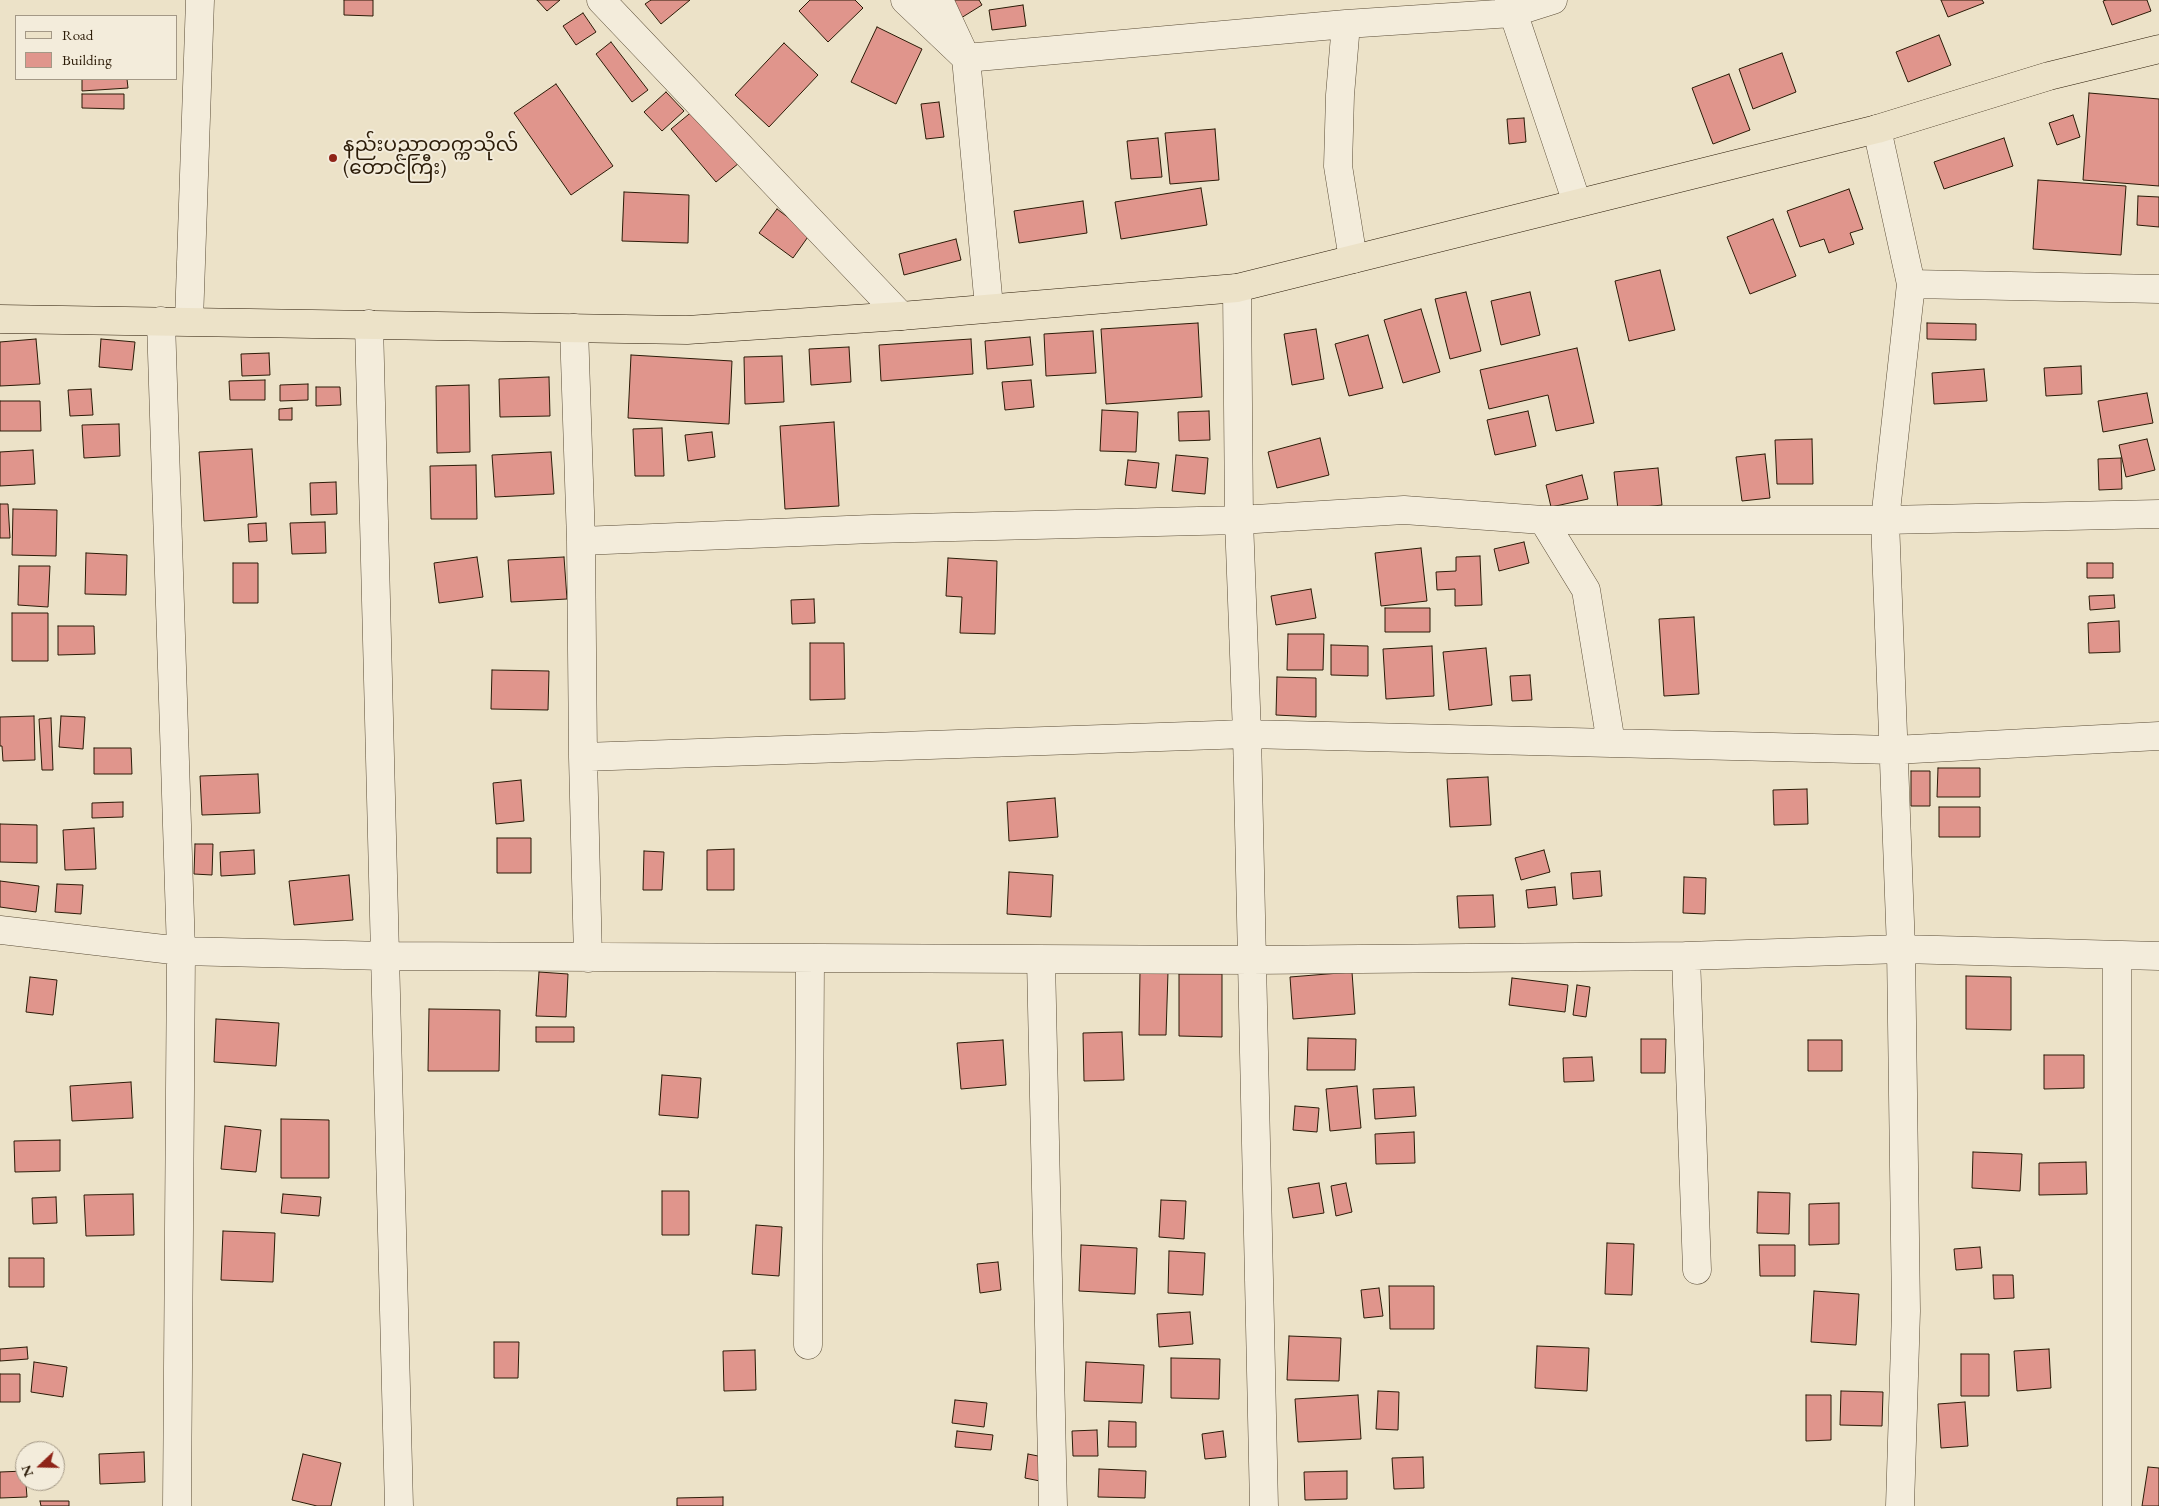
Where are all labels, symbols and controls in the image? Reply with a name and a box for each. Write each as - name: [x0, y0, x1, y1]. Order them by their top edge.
- legend: [15, 15, 178, 80]
- text: Road: [62, 25, 93, 44]
- text: Building: [62, 50, 112, 69]
- place label: နည်းပညာတက္ကသိုလ် (တောင်ကြီး): [343, 134, 518, 181]
- marker: နည်းပညာတက္ကသိုလ် (တောင်ကြီး): [327, 152, 339, 164]
- north arrow: [15, 1441, 65, 1491]
- text: N: [17, 1463, 37, 1480]

